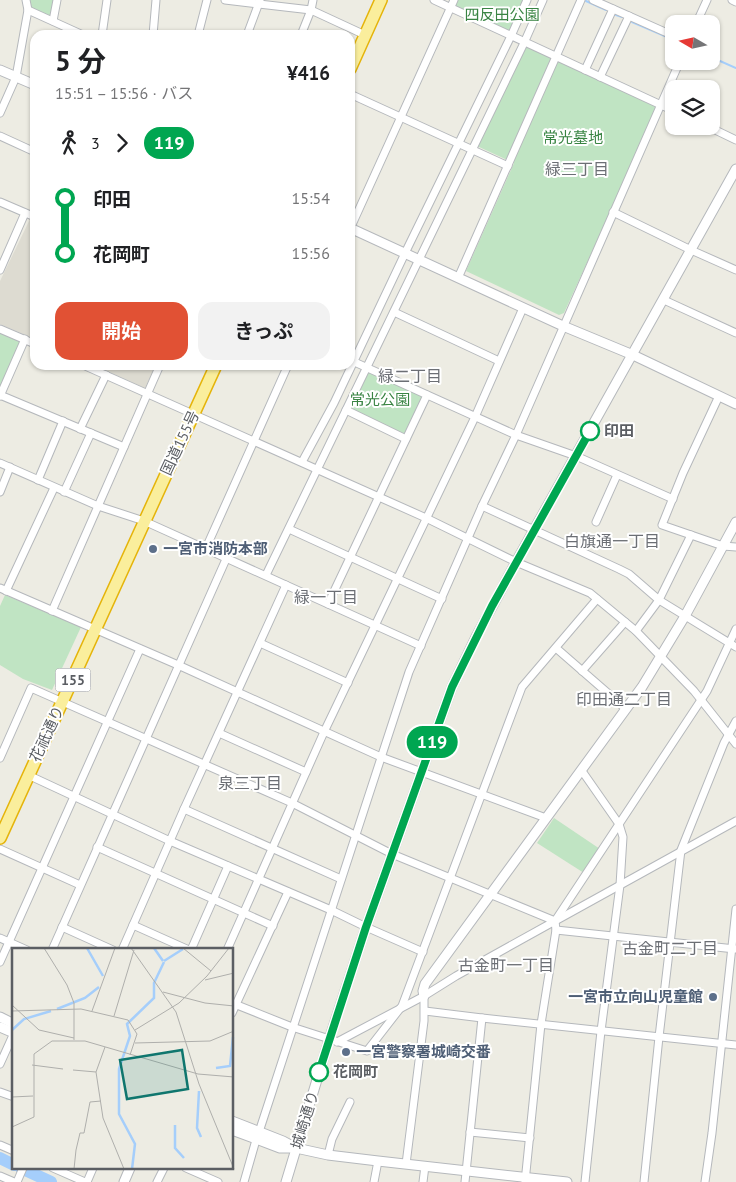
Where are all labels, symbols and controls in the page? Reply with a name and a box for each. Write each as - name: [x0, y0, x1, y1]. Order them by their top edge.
- park label: 四反田公園: [464, 5, 540, 24]
- north arrow: [665, 15, 720, 70]
- map controls: [665, 15, 720, 135]
- text: 5 分: [55, 42, 106, 79]
- text: ¥416: [287, 61, 330, 85]
- button: layers: [665, 80, 720, 135]
- text: 15:51 – 15:56 · バス: [55, 83, 193, 103]
- park label: 常光墓地: [543, 128, 603, 147]
- icon: walk: [55, 129, 83, 157]
- icon: forward: [108, 129, 136, 157]
- text: 119: [154, 131, 184, 154]
- text: 3: [91, 133, 100, 153]
- district label: 緑三丁目: [545, 159, 609, 179]
- text: 印田: [93, 187, 131, 211]
- text: 15:54: [292, 188, 330, 208]
- text: 花岡町: [93, 242, 150, 266]
- text: 15:56: [292, 243, 330, 263]
- button: 開始: [55, 302, 188, 360]
- button: きっぷ: [198, 302, 330, 360]
- district label: 緑二丁目: [378, 366, 442, 386]
- park label: 常光公園: [350, 390, 410, 409]
- street label: 国道155号: [156, 407, 203, 478]
- marker: 印田: [580, 421, 600, 441]
- place label: 印田: [604, 421, 634, 440]
- district label: 白旗通一丁目: [564, 531, 660, 551]
- place label: 一宮市消防本部: [163, 539, 268, 558]
- marker: 一宮市消防本部: [147, 543, 159, 555]
- district label: 緑一丁目: [294, 587, 358, 607]
- road number: 155: [56, 668, 90, 692]
- district label: 印田通二丁目: [576, 689, 672, 709]
- street label: 花祇通り: [25, 703, 68, 765]
- line badge: 119: [403, 726, 461, 758]
- text: 119: [417, 730, 447, 753]
- district label: 泉三丁目: [218, 773, 282, 793]
- district label: 古金町二丁目: [622, 938, 718, 958]
- inset map: [12, 948, 234, 1170]
- district label: 古金町一丁目: [458, 955, 554, 975]
- place label: 一宮市立向山児童館: [568, 987, 703, 1006]
- marker: 一宮市立向山児童館: [707, 991, 719, 1003]
- place label: 一宮警察署城崎交番: [356, 1042, 491, 1061]
- marker: 一宮警察署城崎交番: [340, 1046, 352, 1058]
- marker: 花岡町: [309, 1062, 329, 1082]
- place label: 花岡町: [333, 1062, 378, 1081]
- street label: 城崎通り: [287, 1088, 322, 1151]

